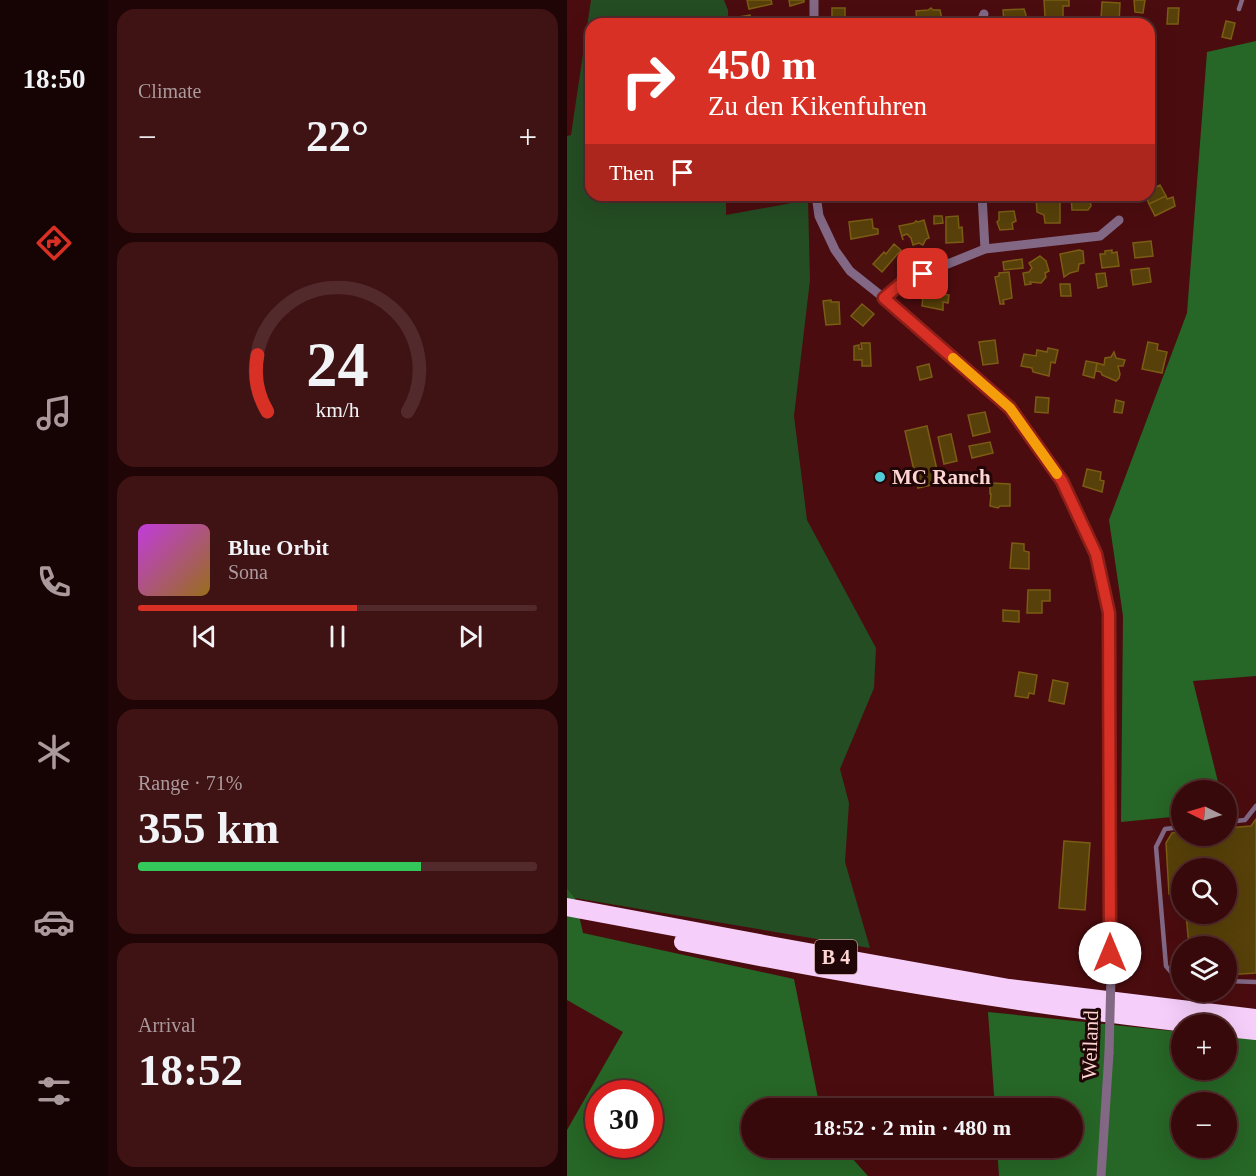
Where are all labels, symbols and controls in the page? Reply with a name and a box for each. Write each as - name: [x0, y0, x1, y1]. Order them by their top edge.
- icon: right: [609, 42, 687, 120]
- text: 450 m: [708, 42, 817, 88]
- text: 18:50: [23, 64, 86, 94]
- text: Climate: [138, 80, 201, 102]
- text: Zu den Kikenfuhren: [708, 91, 927, 121]
- text: 22°: [306, 111, 369, 161]
- text: −: [138, 119, 157, 155]
- text: +: [518, 119, 537, 155]
- icon: arrive: [666, 156, 699, 189]
- text: Then: [609, 160, 654, 185]
- icon: directions: [33, 222, 75, 264]
- pin: [897, 248, 948, 299]
- icon: arrive: [906, 257, 939, 290]
- text: 24: [306, 330, 369, 399]
- icon: music: [33, 392, 75, 434]
- text: km/h: [315, 398, 360, 422]
- place label: MC Ranch: [892, 465, 991, 489]
- marker: MC Ranch: [873, 470, 887, 484]
- text: Blue Orbit: [228, 535, 329, 560]
- icon: phone: [33, 561, 75, 603]
- text: Sona: [228, 561, 268, 583]
- icon: previous: [188, 620, 221, 653]
- icon: pause: [321, 620, 354, 653]
- icon: next: [454, 620, 487, 653]
- icon: climate: [33, 731, 75, 773]
- text: Range · 71%: [138, 772, 242, 794]
- north arrow: [1171, 780, 1237, 846]
- map controls: [1171, 780, 1237, 1158]
- text: 355 km: [138, 803, 279, 853]
- button: search: [1171, 858, 1237, 924]
- icon: car: [33, 901, 75, 943]
- position arrow: [1078, 921, 1142, 985]
- button: layers: [1171, 936, 1237, 1002]
- road number: B 4: [815, 940, 857, 974]
- street label: Weiland: [1077, 1009, 1103, 1080]
- text: Arrival: [138, 1014, 196, 1036]
- button: +: [1171, 1014, 1237, 1080]
- text: 18:52: [138, 1045, 243, 1095]
- icon: filters: [33, 1070, 75, 1112]
- speed limit sign: 30: [585, 1080, 663, 1158]
- button: −: [1171, 1092, 1237, 1158]
- text: 18:52 · 2 min · 480 m: [813, 1115, 1011, 1140]

